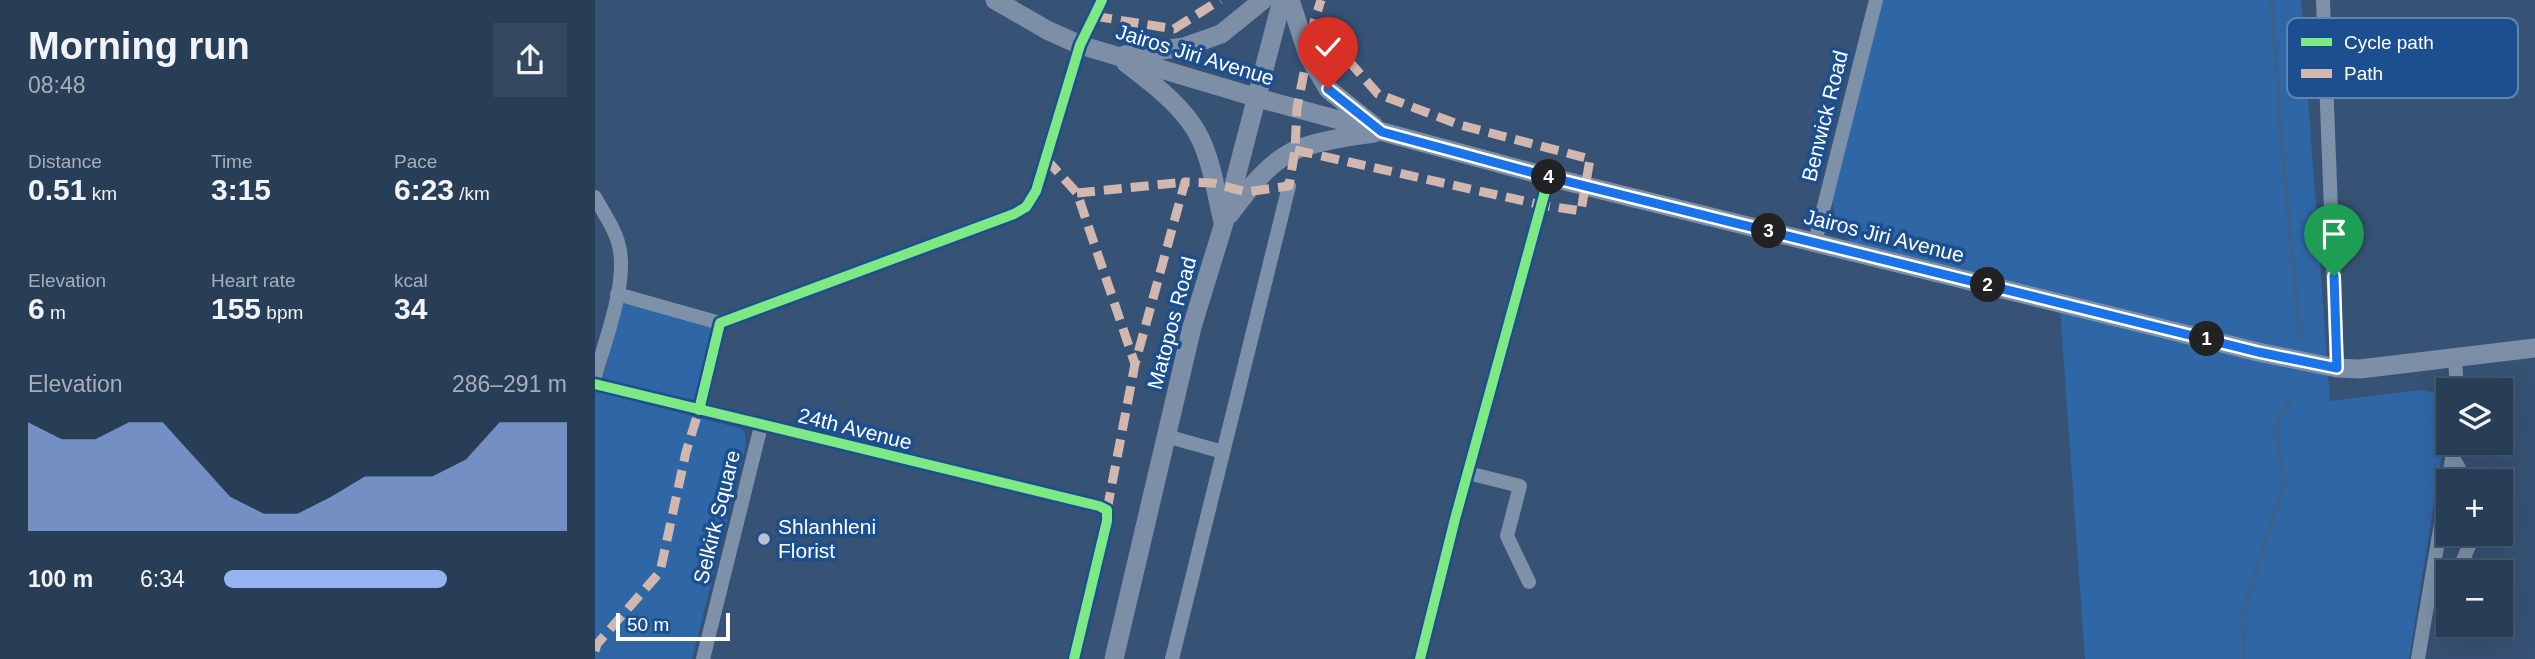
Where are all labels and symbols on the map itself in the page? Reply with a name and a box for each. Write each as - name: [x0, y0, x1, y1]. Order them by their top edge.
- pin: [1298, 17, 1358, 89]
- legend: [2287, 18, 2518, 98]
- street label: Jairos Jiri Avenue: [1113, 20, 1277, 90]
- text: Cycle path: [2344, 32, 2434, 53]
- street label: Benwick Road: [1797, 48, 1852, 184]
- text: Path: [2344, 63, 2383, 84]
- pin: 4: [1531, 160, 1567, 194]
- street label: Jairos Jiri Avenue: [1802, 204, 1967, 267]
- pin: [2304, 204, 2364, 276]
- pin: 3: [1751, 214, 1787, 248]
- street label: Matopos Road: [1143, 254, 1200, 392]
- pin: 2: [1971, 268, 2005, 302]
- pin: 1: [2189, 322, 2225, 356]
- street label: 24th Avenue: [796, 403, 914, 454]
- street label: Selkirk Square: [689, 448, 744, 586]
- place label: Shlanhleni Florist: [778, 515, 876, 562]
- marker: Shlanhleni Florist: [756, 531, 772, 547]
- scale bar: [616, 610, 730, 642]

